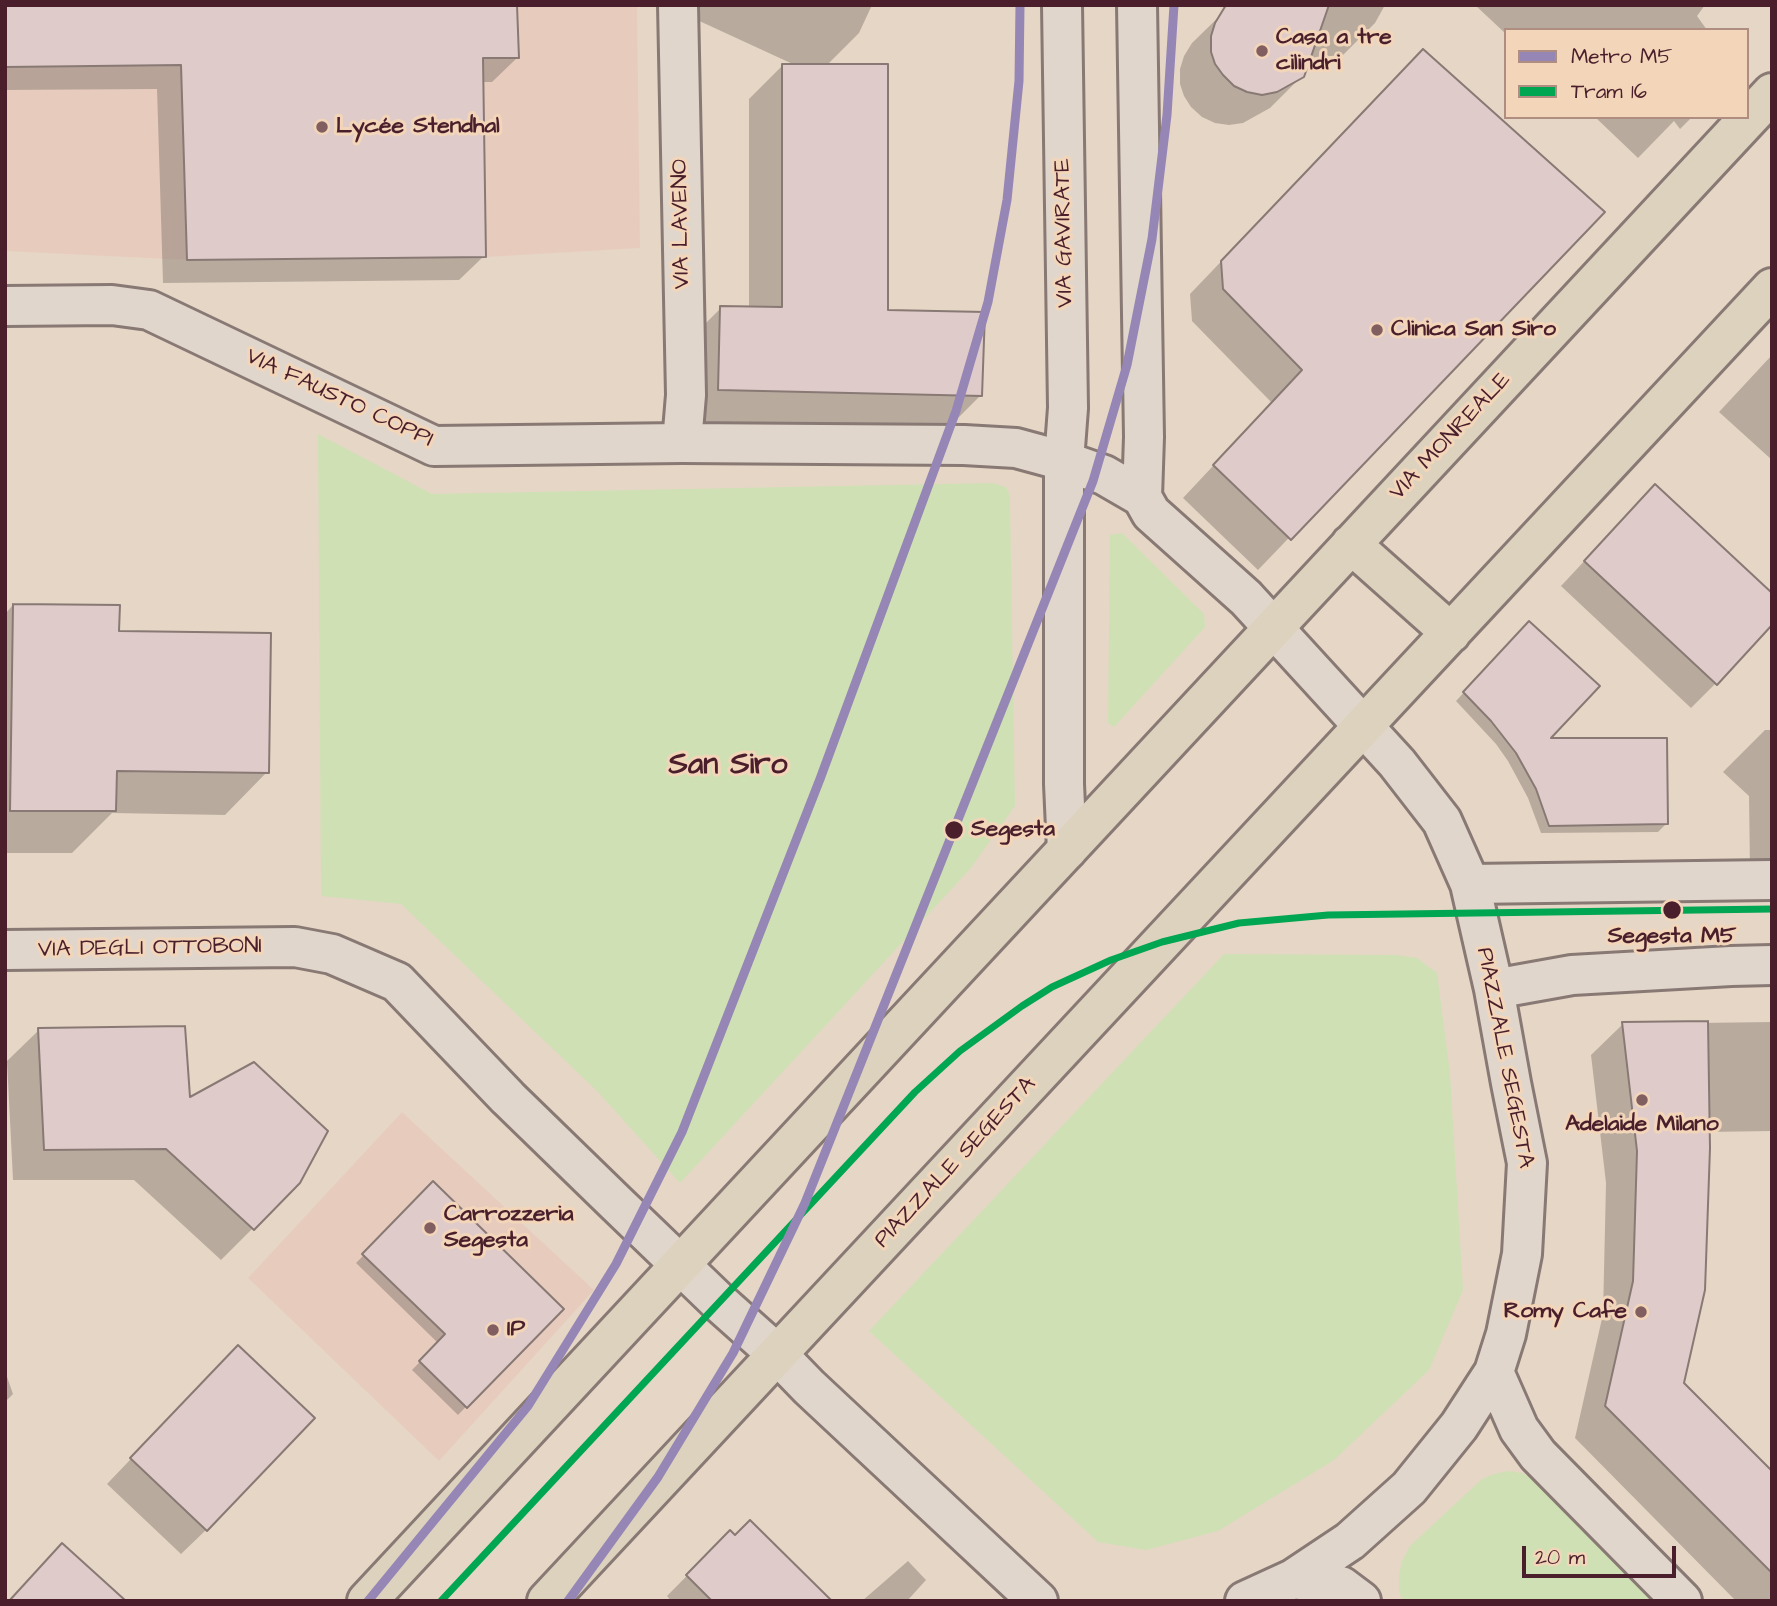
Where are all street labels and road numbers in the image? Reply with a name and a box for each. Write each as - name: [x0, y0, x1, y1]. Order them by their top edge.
- street label: VIA GAVIRATE: [1050, 158, 1080, 308]
- street label: VIA LAVENO: [667, 159, 697, 289]
- street label: VIA FAUSTO COPPI: [241, 343, 437, 455]
- street label: VIA MONREALE: [1385, 367, 1517, 507]
- street label: VIA DEGLI OTTOBONI: [38, 933, 262, 965]
- street label: PIAZZALE SEGESTA: [1469, 945, 1539, 1171]
- street label: PIAZZALE SEGESTA: [869, 1072, 1043, 1254]

